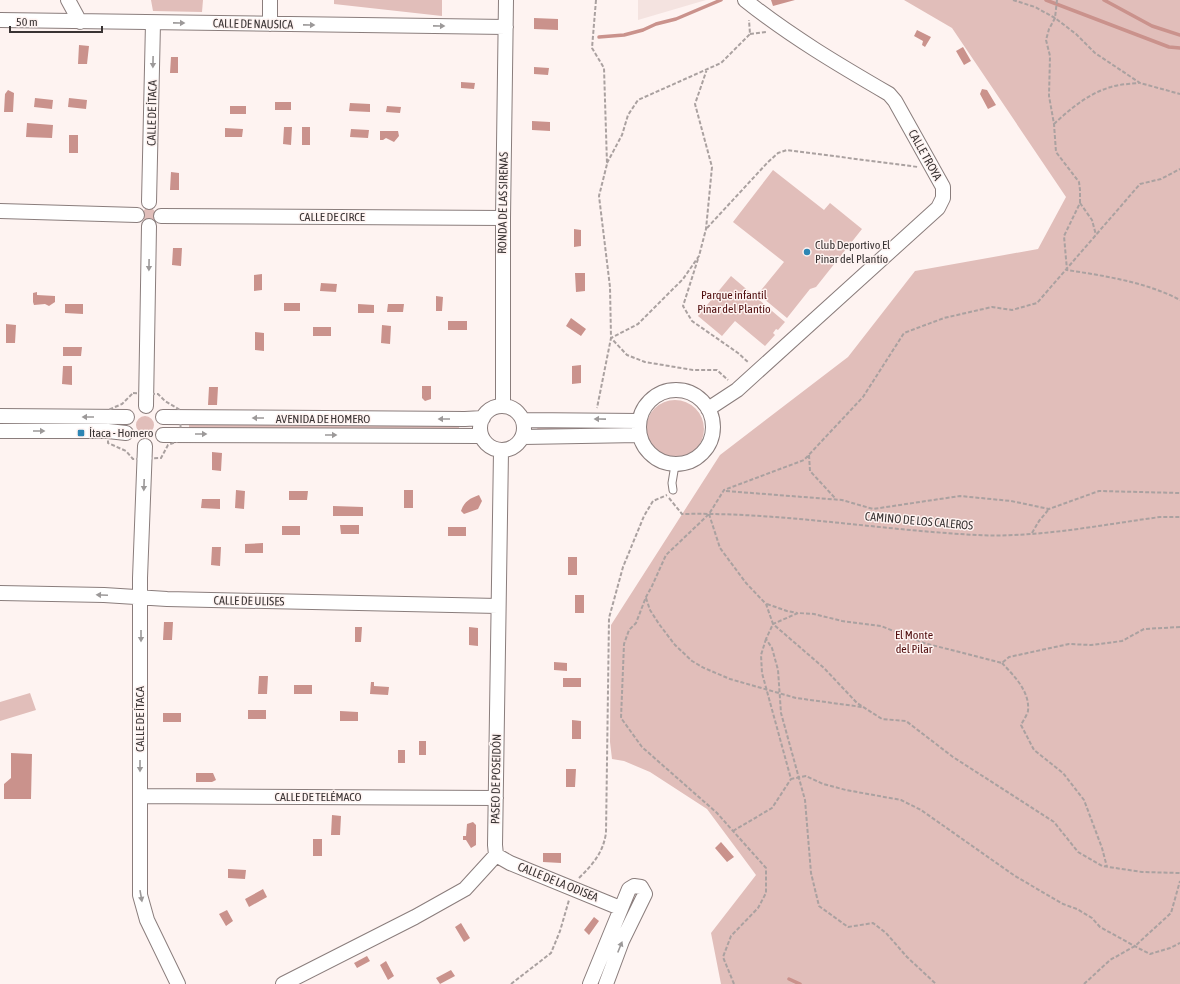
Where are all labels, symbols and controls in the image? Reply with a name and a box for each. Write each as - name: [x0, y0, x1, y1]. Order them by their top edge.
- scale bar: [10, 8, 102, 34]
- text: 50 m: [16, 15, 38, 29]
- street label: CALLE DE NAUSICA: [213, 16, 293, 32]
- one-way arrow: [173, 20, 186, 26]
- one-way arrow: [303, 22, 316, 28]
- one-way arrow: [433, 23, 446, 29]
- one-way arrow: [149, 56, 156, 68]
- street label: CALLE DE ÍTACA: [144, 80, 160, 146]
- street label: CALLE TROYA: [905, 127, 945, 183]
- street label: RONDA DE LAS SIRENAS: [495, 152, 511, 254]
- street label: CALLE DE CIRCE: [299, 210, 365, 224]
- place label: Club Deportivo El Pinar del Plantío: [815, 238, 891, 266]
- marker: Club Deportivo El Pinar del Plantío: [802, 247, 812, 257]
- one-way arrow: [146, 259, 152, 272]
- park label: Parque infantil Pinar del Plantío: [697, 288, 771, 316]
- street label: AVENIDA DE HOMERO: [276, 412, 370, 426]
- one-way arrow: [81, 414, 94, 420]
- one-way arrow: [251, 415, 264, 421]
- one-way arrow: [437, 416, 450, 422]
- one-way arrow: [594, 416, 606, 423]
- place label: Ítaca - Homero: [89, 426, 154, 440]
- one-way arrow: [33, 428, 46, 434]
- marker: Ítaca - Homero: [76, 428, 86, 438]
- one-way arrow: [195, 431, 208, 437]
- one-way arrow: [325, 432, 338, 438]
- one-way arrow: [140, 479, 147, 491]
- street label: CAMINO DE LOS CALEROS: [864, 509, 974, 533]
- one-way arrow: [95, 592, 108, 598]
- street label: CALLE DE ULISES: [213, 593, 285, 609]
- park label: El Monte del Pilar: [895, 628, 933, 656]
- one-way arrow: [138, 630, 144, 643]
- street label: CALLE DE ÍTACA: [133, 686, 147, 752]
- street label: PASEO DE POSEIDÓN: [488, 734, 504, 824]
- one-way arrow: [137, 760, 143, 773]
- street label: CALLE DE TELÉMACO: [274, 790, 362, 804]
- street label: CALLE DE LA ODISEA: [516, 859, 601, 905]
- one-way arrow: [138, 890, 144, 902]
- one-way arrow: [617, 941, 623, 953]

